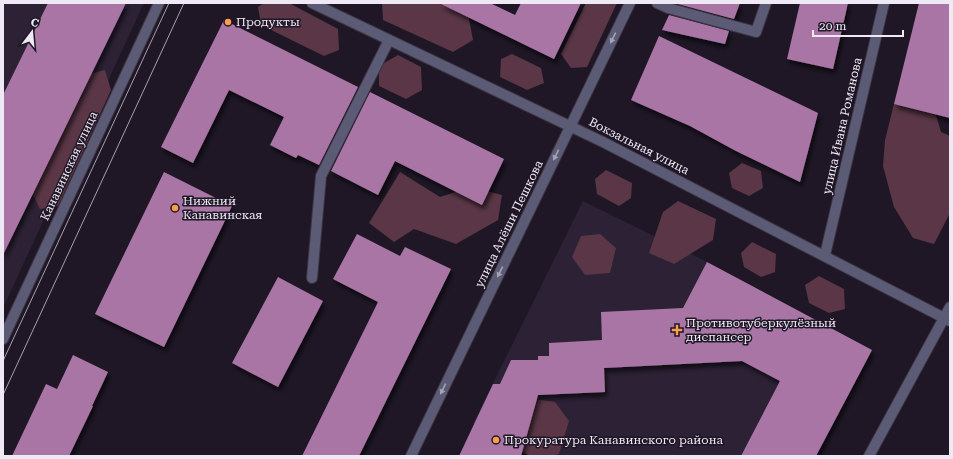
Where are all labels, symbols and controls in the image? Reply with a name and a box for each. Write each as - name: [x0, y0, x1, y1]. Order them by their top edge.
- north arrow: [12, 12, 52, 52]
- scale bar: [813, 12, 903, 38]
- place label: Продукты: [236, 15, 300, 29]
- text: С: [29, 16, 40, 30]
- marker: Продукты: [223, 17, 233, 27]
- text: 20 m: [819, 19, 846, 33]
- one-way arrow: [610, 32, 616, 44]
- street label: улица Ивана Романова: [819, 56, 865, 196]
- street label: Канавинская улица: [38, 109, 101, 223]
- street label: Вокзальная улица: [587, 115, 692, 178]
- one-way arrow: [553, 149, 559, 161]
- street label: улица Алёши Пешкова: [472, 158, 546, 290]
- place label: Нижний Канавинская: [183, 194, 263, 222]
- marker: Нижний Канавинская: [170, 203, 180, 213]
- one-way arrow: [497, 266, 503, 278]
- place label: Противотуберкулёзный диспансер: [686, 316, 836, 344]
- marker: Противотуберкулёзный диспансер: [671, 324, 683, 336]
- one-way arrow: [440, 383, 446, 395]
- place label: Прокуратура Канавинского района: [504, 433, 723, 447]
- marker: Прокуратура Канавинского района: [491, 435, 501, 445]

